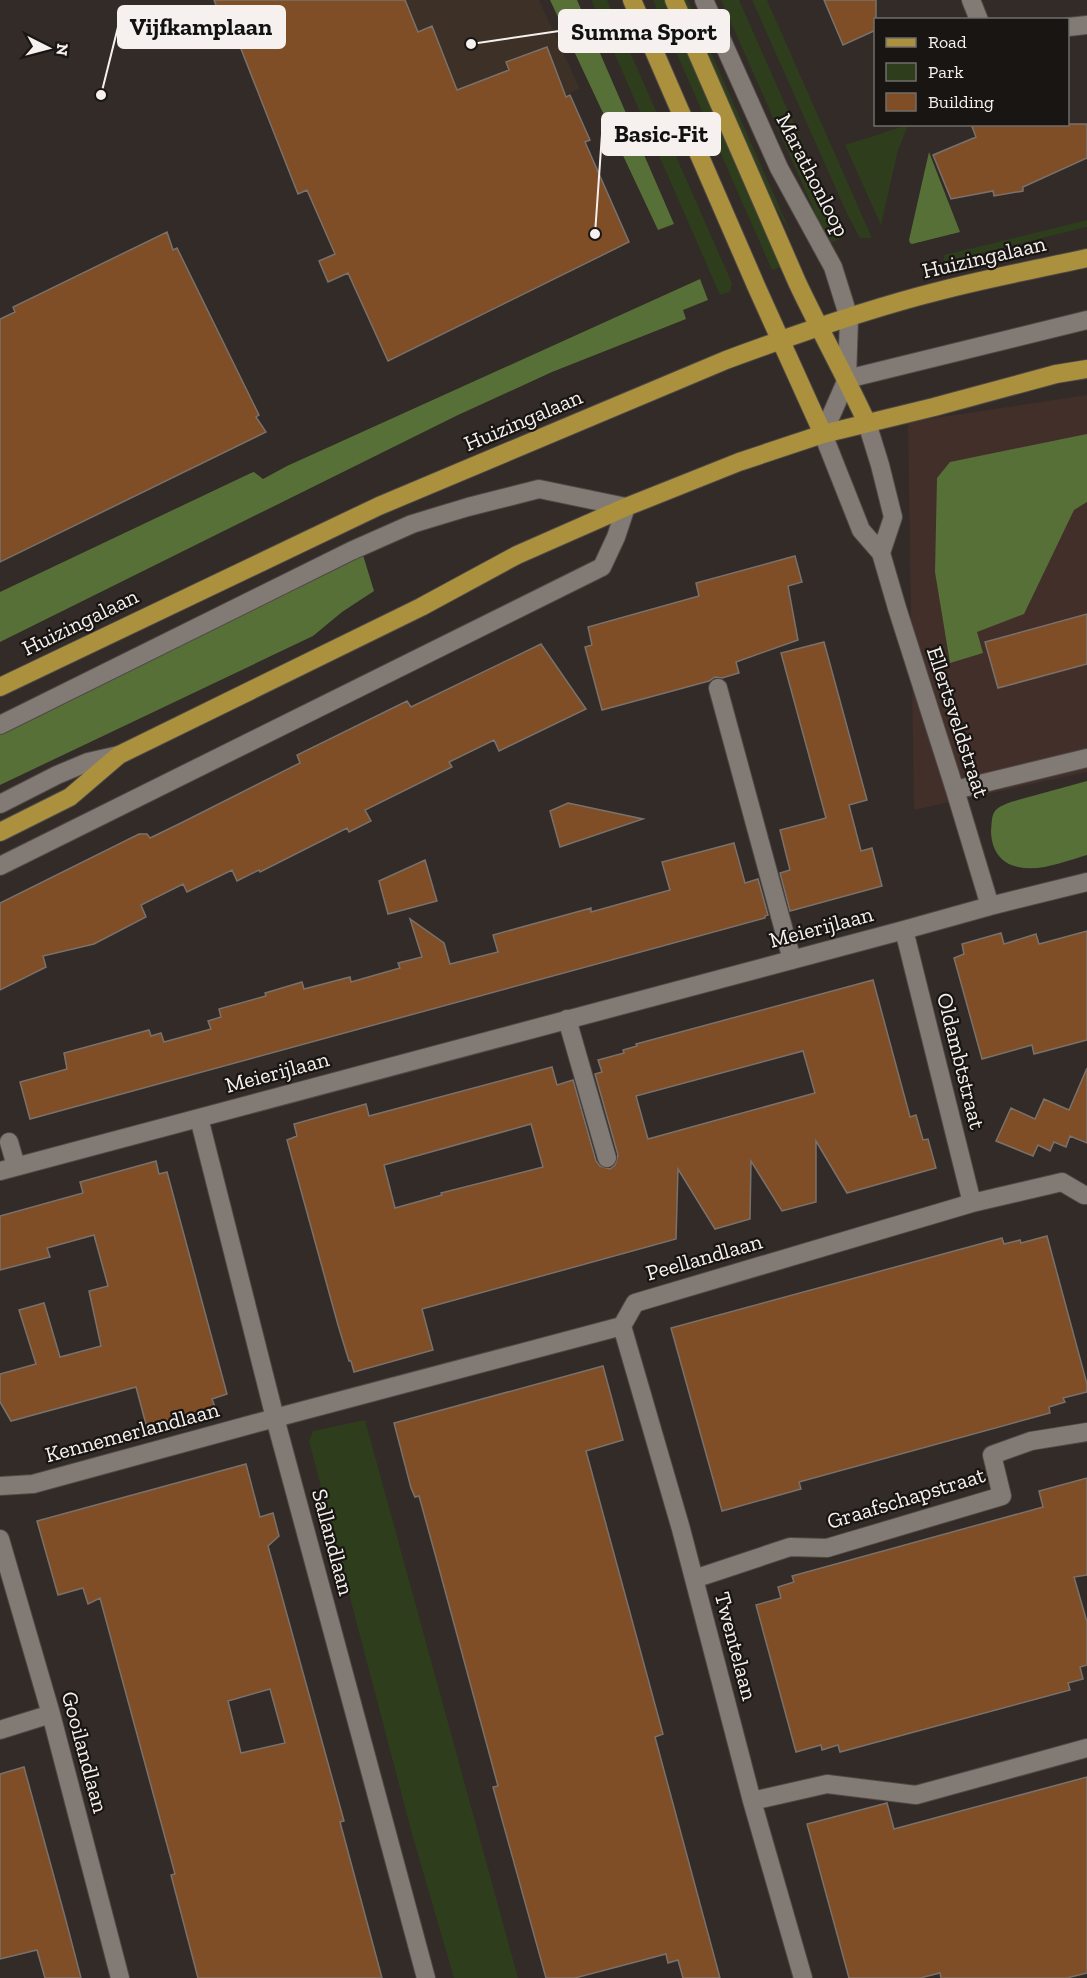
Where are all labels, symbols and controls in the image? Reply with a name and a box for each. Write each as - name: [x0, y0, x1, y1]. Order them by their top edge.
- callout: Vijfkamplaan: [118, 6, 285, 48]
- callout: Summa Sport: [559, 10, 729, 52]
- text: Vijfkamplaan: [130, 12, 272, 41]
- text: Summa Sport: [571, 17, 717, 46]
- north arrow: [18, 18, 78, 78]
- legend: [874, 18, 1069, 126]
- text: Road: [928, 31, 967, 53]
- text: N: [52, 42, 73, 57]
- text: Park: [928, 61, 964, 83]
- text: Building: [928, 91, 994, 113]
- street label: Marathonloop: [770, 109, 856, 241]
- callout: Basic-Fit: [602, 113, 720, 155]
- text: Basic-Fit: [614, 119, 709, 148]
- street label: Huizingalaan: [920, 230, 1049, 284]
- street label: Huizingalaan: [460, 383, 587, 457]
- street label: Huizingalaan: [17, 582, 143, 662]
- street label: Ellertsveldstraat: [921, 643, 995, 802]
- street label: Meierijlaan: [766, 900, 876, 954]
- street label: Oldambtstraat: [931, 990, 991, 1133]
- street label: Meierijlaan: [222, 1045, 332, 1099]
- street label: Peellandlaan: [643, 1227, 766, 1286]
- street label: Kennemerlandlaan: [42, 1396, 222, 1468]
- street label: Graafschapstraat: [824, 1461, 989, 1535]
- street label: Sallandlaan: [306, 1486, 360, 1599]
- street label: Twentelaan: [709, 1589, 764, 1703]
- street label: Gooilandlaan: [56, 1688, 114, 1816]

